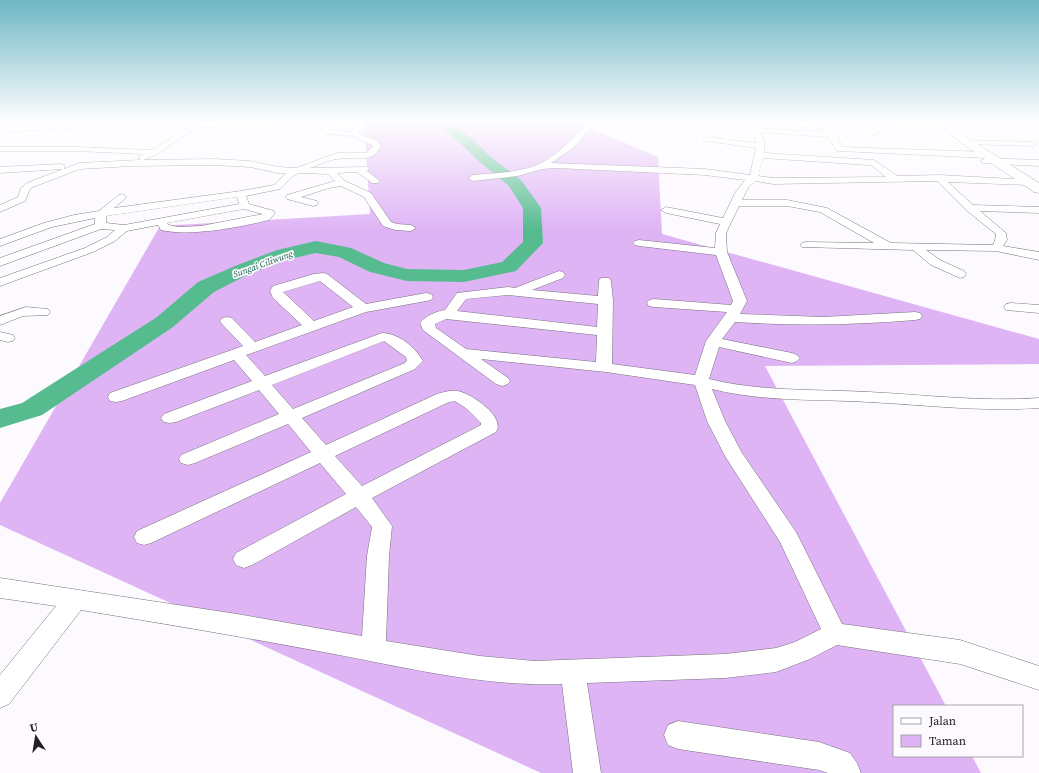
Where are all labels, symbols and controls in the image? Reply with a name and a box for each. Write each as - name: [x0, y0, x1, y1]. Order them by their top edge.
- water label: Sungai Ciliwung: [232, 247, 295, 280]
- legend: [893, 705, 1023, 757]
- text: Jalan: [928, 713, 956, 729]
- north arrow: [16, 717, 56, 757]
- text: U: [29, 720, 40, 736]
- text: Taman: [929, 733, 966, 749]

